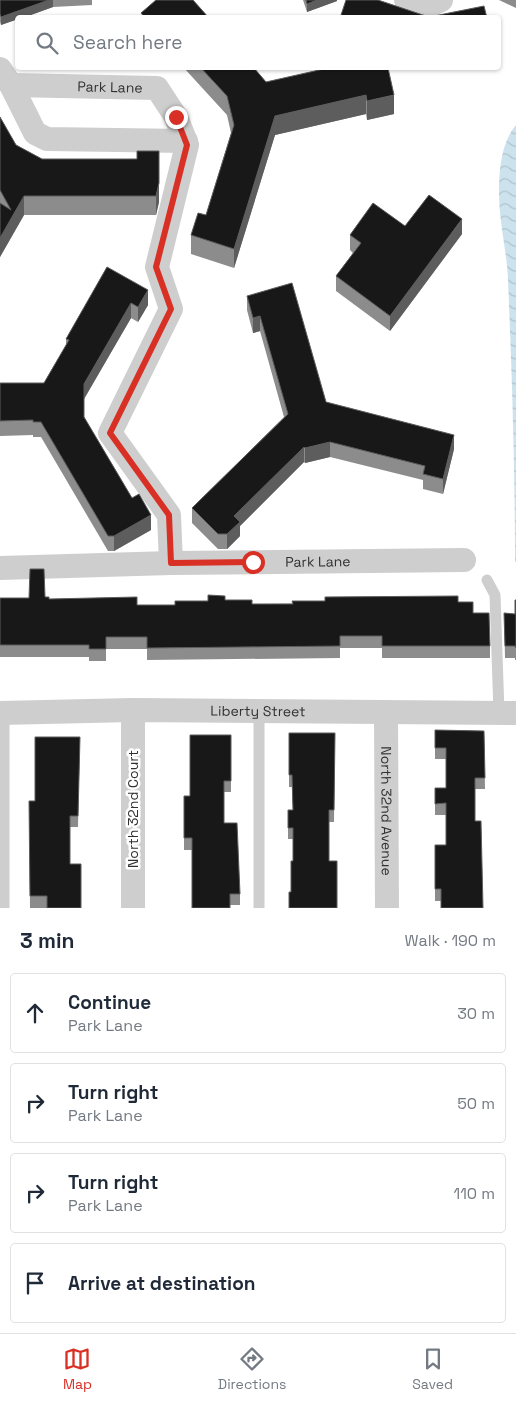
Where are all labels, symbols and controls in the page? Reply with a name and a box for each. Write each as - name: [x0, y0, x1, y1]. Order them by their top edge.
- search box: [15, 15, 501, 70]
- icon: search: [33, 29, 61, 57]
- text: Search here: [73, 30, 183, 55]
- street label: Park Lane: [77, 77, 143, 97]
- route end: [165, 106, 188, 129]
- route start: [242, 551, 265, 574]
- street label: Park Lane: [285, 552, 351, 571]
- street label: Liberty Street: [210, 702, 306, 720]
- street label: North 32nd Avenue: [377, 746, 396, 876]
- street label: North 32nd Court: [124, 750, 142, 868]
- text: 3 min: [20, 927, 75, 954]
- text: Walk · 190 m: [405, 930, 496, 951]
- text: Continue: [68, 990, 151, 1015]
- icon: ahead: [21, 999, 49, 1027]
- text: 30 m: [457, 1003, 495, 1024]
- text: Park Lane: [68, 1015, 143, 1036]
- text: Turn right: [68, 1080, 158, 1105]
- icon: right: [21, 1089, 49, 1117]
- text: 50 m: [457, 1093, 495, 1114]
- text: Park Lane: [68, 1105, 143, 1126]
- text: Turn right: [68, 1170, 158, 1195]
- icon: right: [21, 1179, 49, 1207]
- text: 110 m: [453, 1183, 495, 1204]
- text: Park Lane: [68, 1195, 143, 1216]
- icon: arrive: [21, 1269, 49, 1297]
- text: Arrive at destination: [68, 1271, 256, 1296]
- tab: Map: [63, 1345, 92, 1393]
- tab: Directions: [218, 1345, 286, 1393]
- tab: Saved: [412, 1345, 453, 1393]

